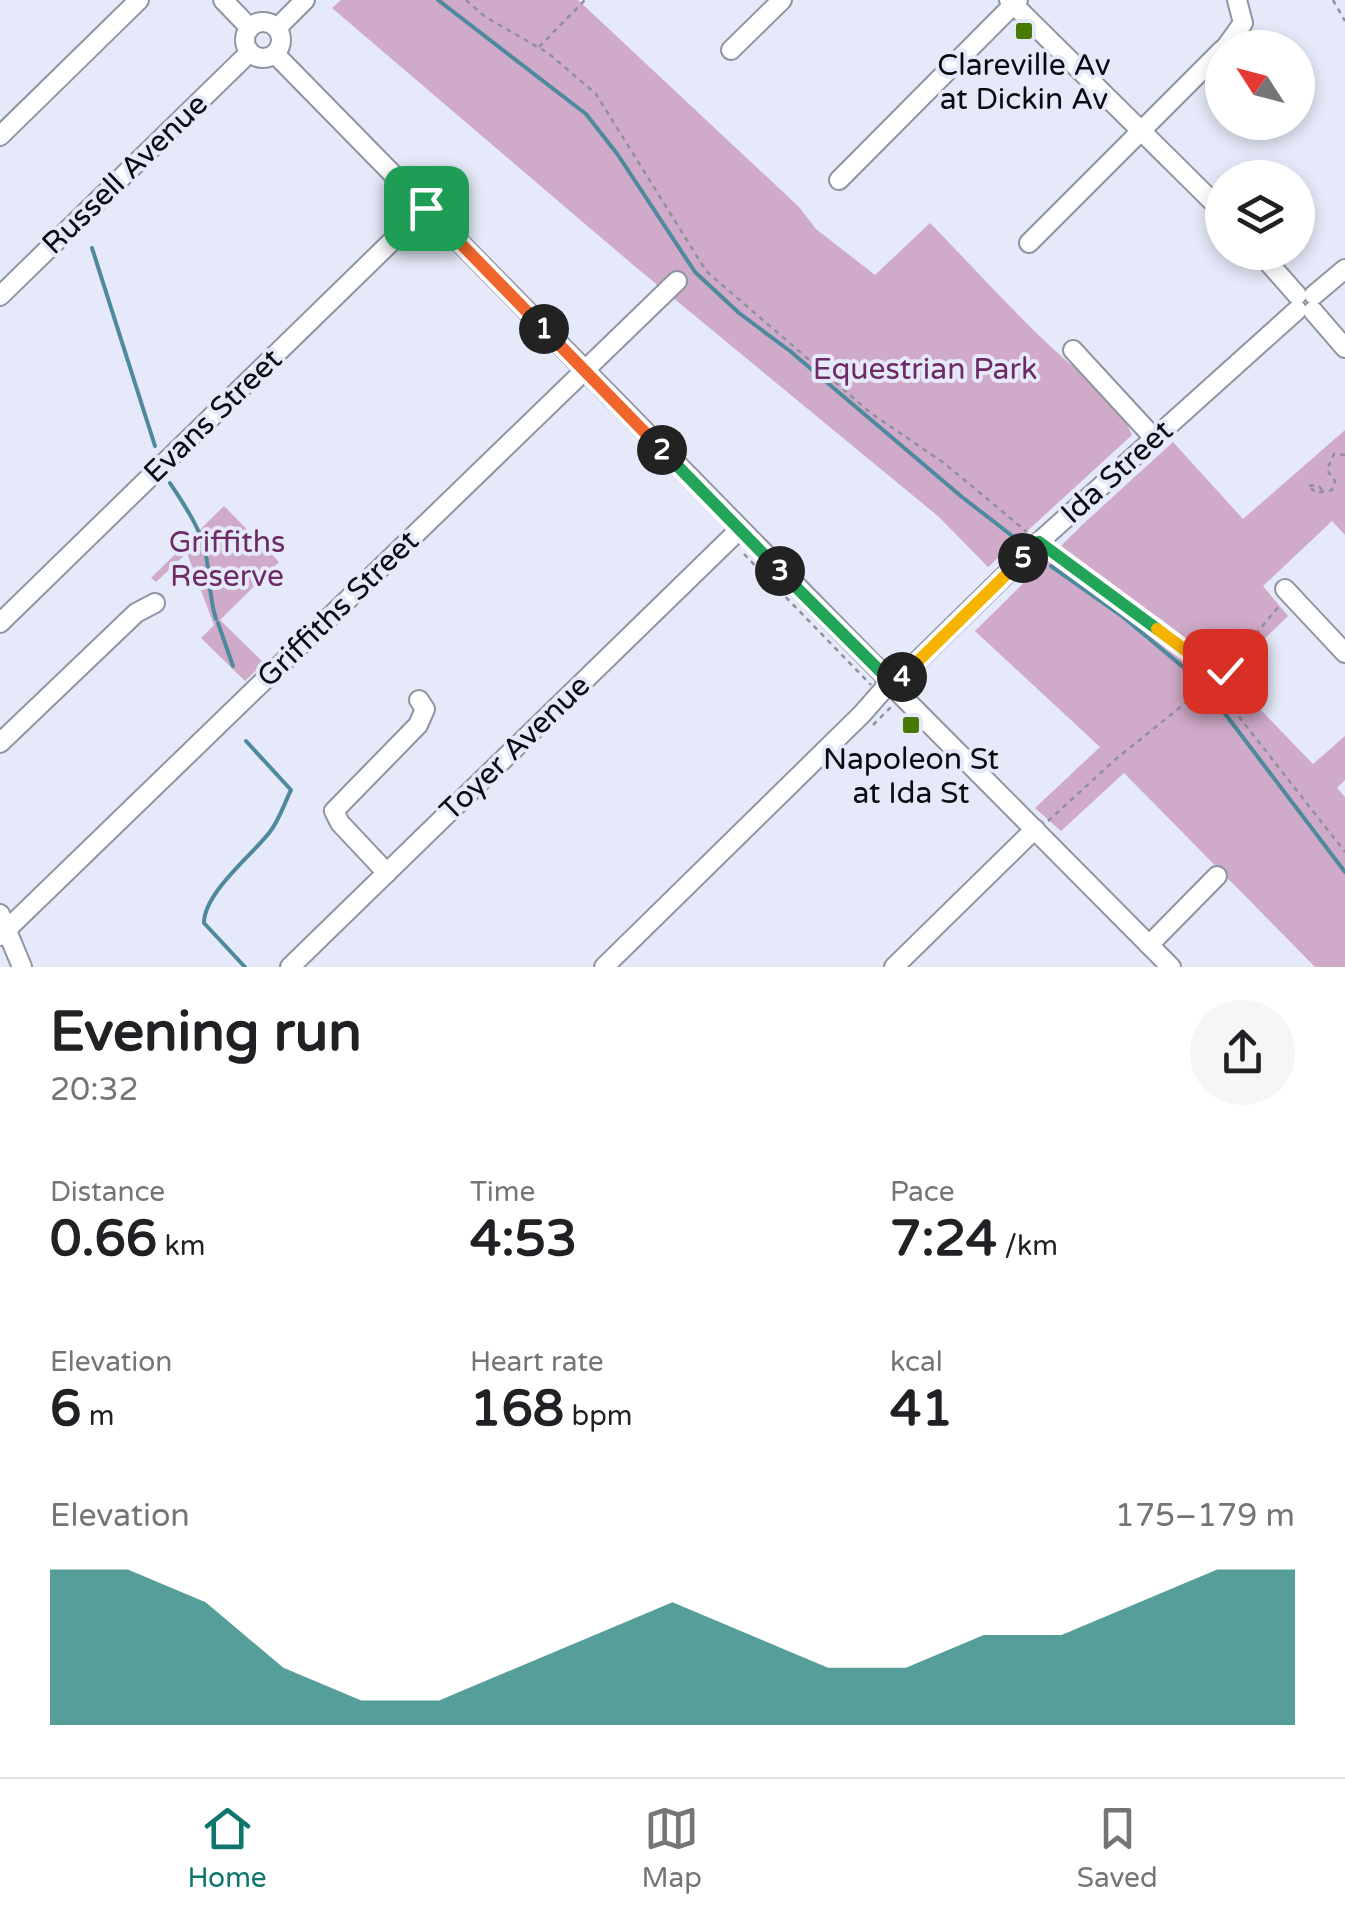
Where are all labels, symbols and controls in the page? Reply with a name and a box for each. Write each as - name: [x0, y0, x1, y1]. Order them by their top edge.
- marker: Clareville Av at Dickin Av: [1013, 20, 1035, 42]
- north arrow: [1205, 30, 1315, 140]
- map controls: [1205, 30, 1315, 270]
- place label: Clareville Av at Dickin Av: [937, 47, 1111, 118]
- street label: Russell Avenue: [35, 86, 215, 262]
- button: layers: [1205, 160, 1315, 270]
- pin: [384, 166, 469, 251]
- icon: arrive: [399, 181, 454, 236]
- pin: 1: [519, 304, 569, 354]
- text: 1: [535, 312, 553, 346]
- street label: Evans Street: [136, 341, 290, 491]
- park label: Equestrian Park: [813, 351, 1037, 388]
- street label: Ida Street: [1054, 412, 1180, 532]
- pin: 2: [637, 425, 687, 475]
- text: 2: [653, 433, 671, 467]
- street label: Griffiths Street: [250, 523, 426, 695]
- park label: Griffiths Reserve: [169, 524, 285, 595]
- pin: 5: [998, 533, 1048, 583]
- text: 5: [1014, 541, 1032, 575]
- pin: 3: [755, 546, 805, 596]
- text: 3: [771, 554, 789, 588]
- pin: [1183, 629, 1268, 714]
- icon: check: [1198, 644, 1253, 699]
- pin: 4: [877, 652, 927, 702]
- text: 4: [893, 660, 911, 694]
- street label: Toyer Avenue: [432, 667, 598, 829]
- marker: Napoleon St at Ida St: [900, 714, 922, 736]
- place label: Napoleon St at Ida St: [823, 741, 999, 812]
- text: Evening run: [50, 1000, 362, 1066]
- button: share: [1190, 1000, 1295, 1105]
- text: 20:32: [50, 1071, 139, 1109]
- text: Distance: [50, 1175, 165, 1209]
- text: Time: [470, 1175, 535, 1209]
- text: Pace: [890, 1175, 954, 1209]
- text: 0.66: [50, 1209, 157, 1269]
- text: 4:53: [470, 1209, 577, 1269]
- text: 7:24: [890, 1209, 997, 1269]
- text: km: [157, 1229, 205, 1263]
- text: /km: [997, 1229, 1058, 1263]
- text: Elevation: [50, 1345, 172, 1379]
- text: Heart rate: [470, 1345, 604, 1379]
- text: kcal: [890, 1345, 943, 1379]
- text: 6: [50, 1379, 81, 1439]
- text: 168: [470, 1379, 564, 1439]
- text: 41: [890, 1379, 953, 1439]
- text: m: [81, 1399, 114, 1433]
- text: bpm: [564, 1399, 633, 1433]
- text: Elevation: [50, 1497, 190, 1535]
- text: 175–179 m: [1115, 1497, 1295, 1535]
- tab: Home: [187, 1801, 267, 1895]
- tab: Map: [641, 1801, 702, 1895]
- tab: Saved: [1077, 1801, 1158, 1895]

